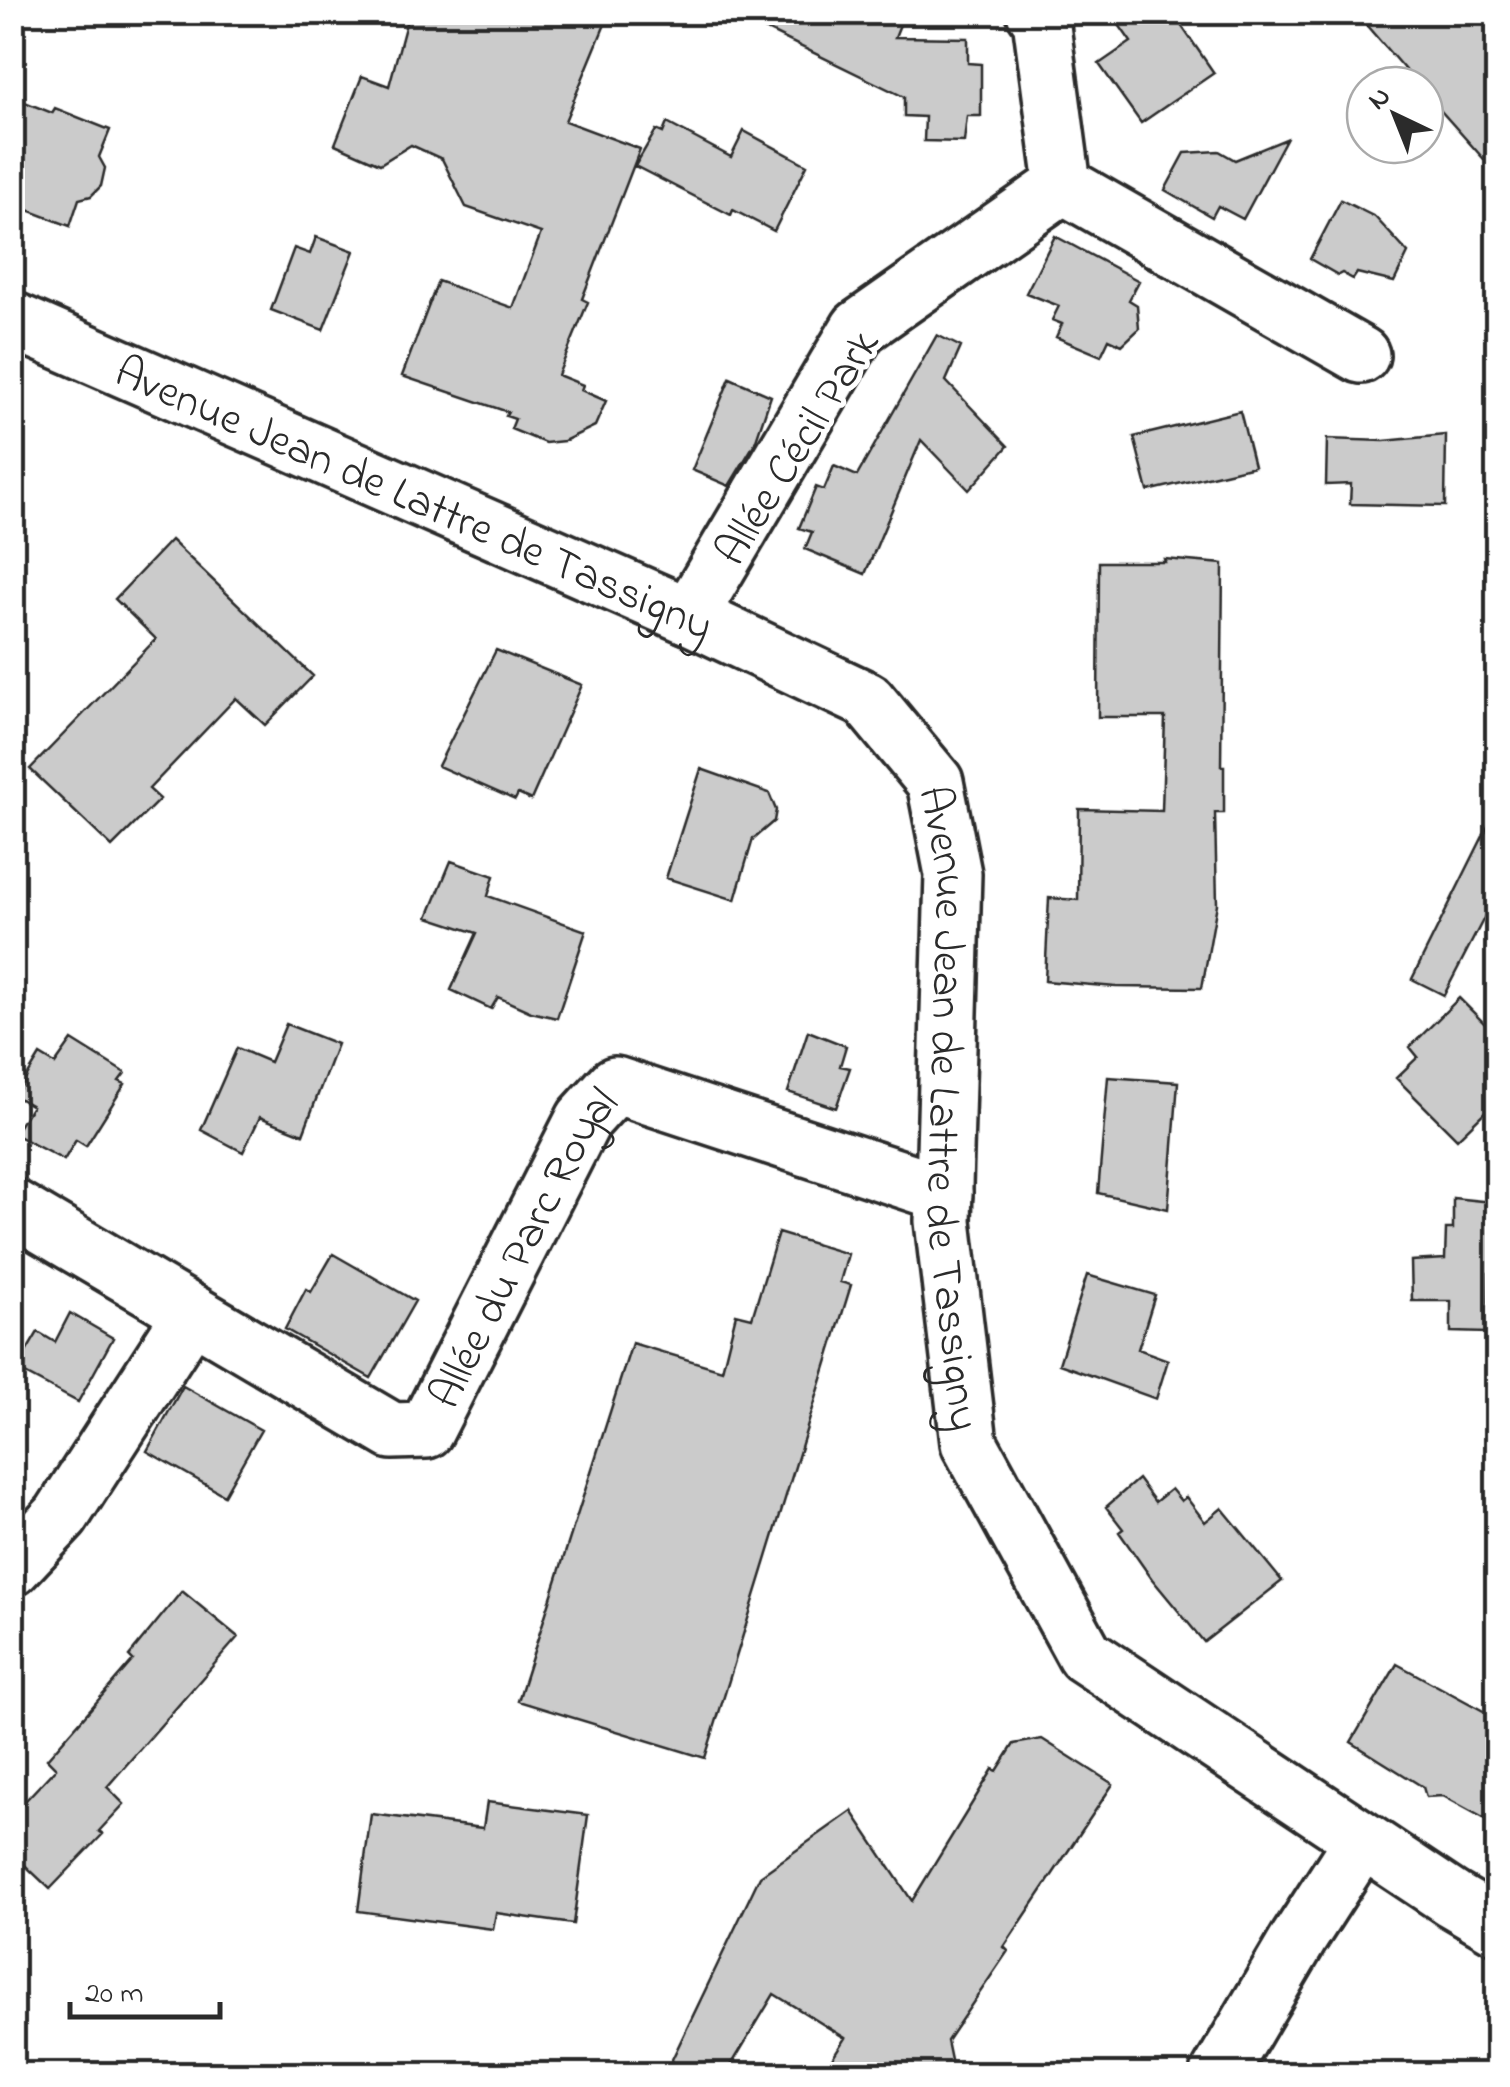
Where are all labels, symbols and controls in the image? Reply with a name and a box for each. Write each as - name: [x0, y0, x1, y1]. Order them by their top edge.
- north arrow: [1345, 65, 1445, 165]
- text: N: [1359, 78, 1401, 121]
- street label: Allée Cécil Park: [700, 317, 898, 580]
- street label: Avenue Jean de Lattre de Tassigny: [103, 341, 723, 661]
- street label: Avenue Jean de Lattre de Tassigny: [898, 781, 995, 1435]
- street label: Allée du Parc Royal: [414, 1074, 636, 1421]
- scale bar: [70, 1957, 220, 2019]
- text: 20 m: [85, 1973, 144, 2017]

